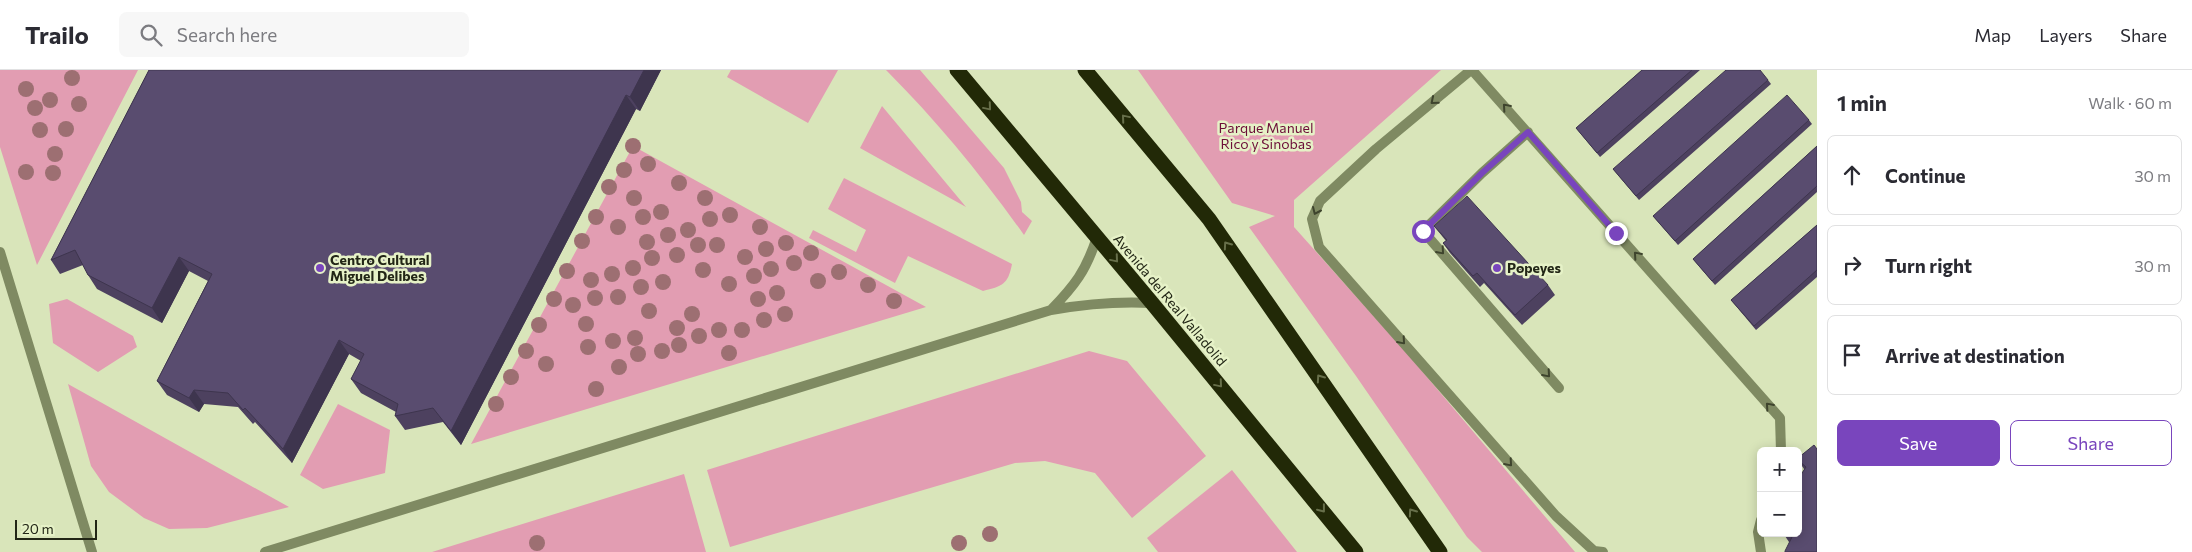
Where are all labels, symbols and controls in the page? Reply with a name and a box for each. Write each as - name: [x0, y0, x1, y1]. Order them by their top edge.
- search box: [119, 12, 469, 57]
- text: Trailo: [25, 20, 89, 49]
- icon: search: [137, 21, 165, 49]
- text: Search here: [177, 23, 277, 46]
- text: Map: [1974, 24, 2011, 46]
- text: Layers: [2039, 24, 2092, 46]
- text: Share: [2120, 24, 2167, 46]
- text: 1 min: [1837, 90, 1887, 115]
- text: Walk · 60 m: [2088, 93, 2172, 112]
- one-way arrow: [1431, 96, 1440, 104]
- one-way arrow: [983, 102, 992, 111]
- one-way arrow: [1503, 104, 1512, 113]
- one-way arrow: [1122, 115, 1131, 124]
- park label: Parque Manuel Rico y Sinobas: [1219, 119, 1313, 152]
- icon: ahead: [1838, 161, 1866, 189]
- text: Continue: [1885, 164, 1965, 187]
- text: 30 m: [2134, 166, 2171, 185]
- one-way arrow: [1311, 206, 1322, 215]
- route start: [1412, 220, 1435, 243]
- route end: [1605, 222, 1628, 245]
- street label: Avenida del Real Valladolid: [1110, 230, 1231, 369]
- one-way arrow: [1224, 241, 1233, 251]
- one-way arrow: [1435, 246, 1444, 255]
- place label: Centro Cultural Miguel Delibes: [330, 251, 430, 284]
- icon: right: [1838, 251, 1866, 279]
- one-way arrow: [1633, 252, 1642, 261]
- one-way arrow: [1110, 253, 1119, 262]
- text: Turn right: [1885, 254, 1972, 277]
- text: 30 m: [2134, 256, 2171, 275]
- place label: Popeyes: [1507, 259, 1561, 276]
- marker: Centro Cultural Miguel Delibes: [314, 262, 326, 274]
- marker: Popeyes: [1491, 262, 1503, 274]
- one-way arrow: [1396, 335, 1405, 344]
- icon: arrive: [1838, 341, 1866, 369]
- text: Arrive at destination: [1885, 344, 2065, 367]
- one-way arrow: [1541, 369, 1550, 378]
- one-way arrow: [1317, 375, 1326, 384]
- one-way arrow: [1213, 378, 1222, 387]
- one-way arrow: [1767, 403, 1775, 412]
- button: Save: [1837, 420, 2000, 466]
- button: Share: [2010, 420, 2172, 466]
- map controls: [1757, 447, 1802, 537]
- button: +: [1757, 447, 1802, 492]
- one-way arrow: [1503, 457, 1512, 466]
- button: −: [1757, 492, 1802, 537]
- one-way arrow: [1317, 503, 1325, 512]
- one-way arrow: [1409, 508, 1418, 518]
- scale bar: [15, 517, 98, 540]
- text: 20 m: [22, 520, 54, 537]

